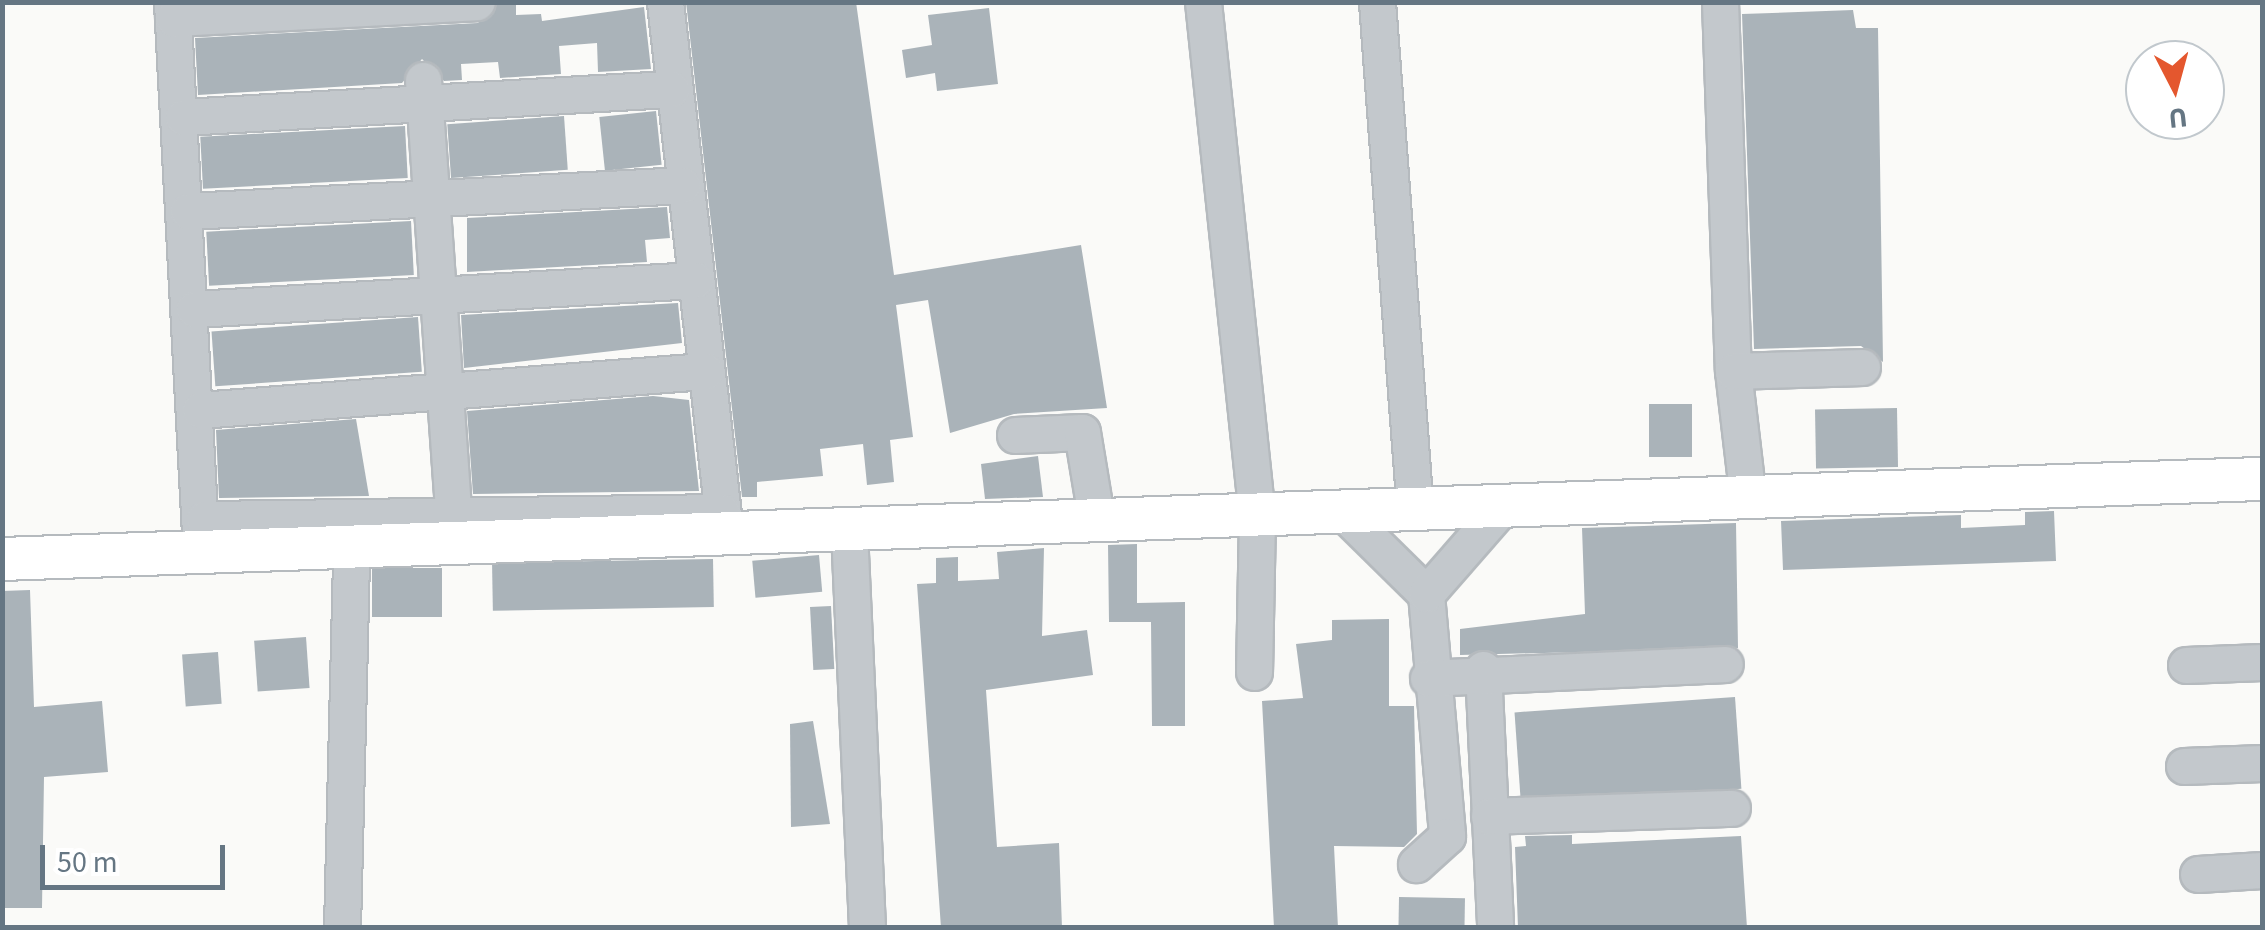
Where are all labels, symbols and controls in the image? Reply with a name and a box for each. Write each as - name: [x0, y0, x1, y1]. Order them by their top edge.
- north arrow: [2125, 40, 2225, 140]
- text: U: [2167, 97, 2189, 139]
- scale bar: [45, 825, 230, 887]
- text: 50 m: [57, 841, 118, 884]

